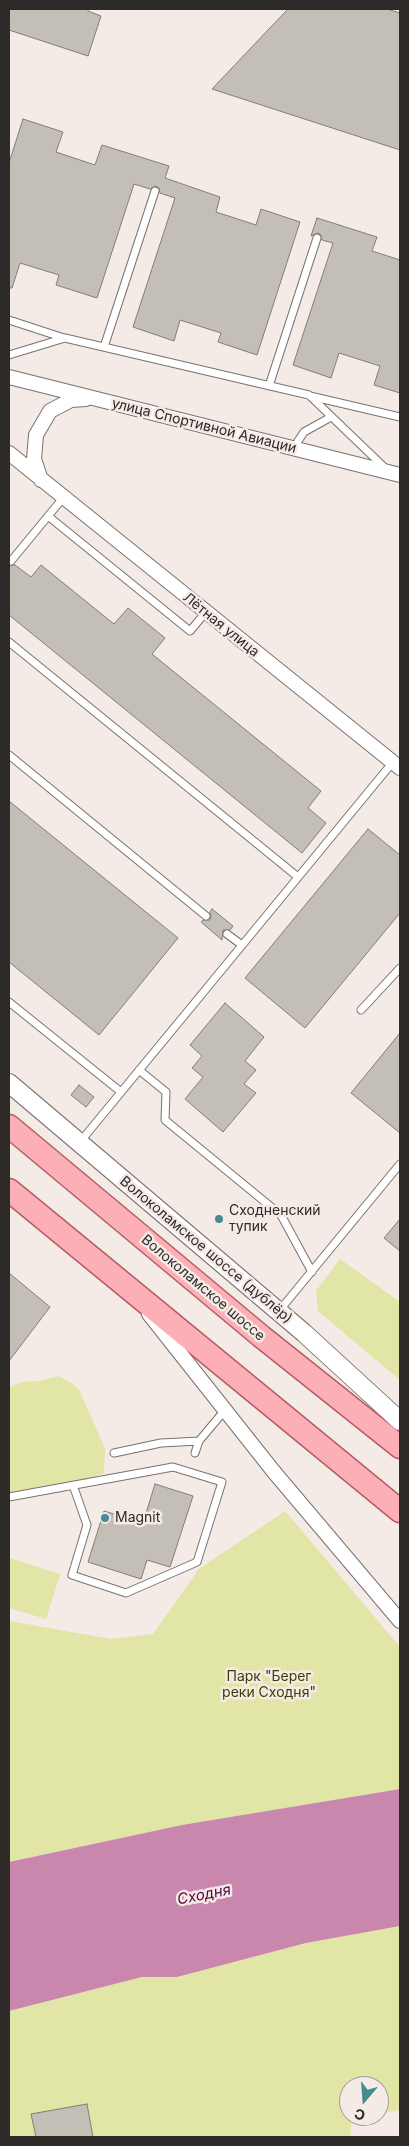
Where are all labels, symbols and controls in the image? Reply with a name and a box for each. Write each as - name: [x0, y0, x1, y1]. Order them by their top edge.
- street label: улица Спортивной Авиации: [110, 395, 298, 457]
- street label: Лётная улица: [180, 589, 262, 661]
- street label: Волоколамское шоссе (дублёр): [116, 1173, 296, 1327]
- place label: Сходненский тупик: [229, 1203, 321, 1236]
- marker: Сходненский тупик: [213, 1213, 225, 1225]
- street label: Волоколамское шоссе: [138, 1231, 268, 1345]
- place label: Magnit: [115, 1510, 160, 1526]
- marker: Magnit: [99, 1512, 111, 1524]
- park label: Парк "Берег реки Сходня": [222, 1669, 316, 1701]
- water label: Сходня: [176, 1881, 232, 1909]
- north arrow: [339, 2076, 389, 2126]
- text: С: [352, 2105, 367, 2124]

